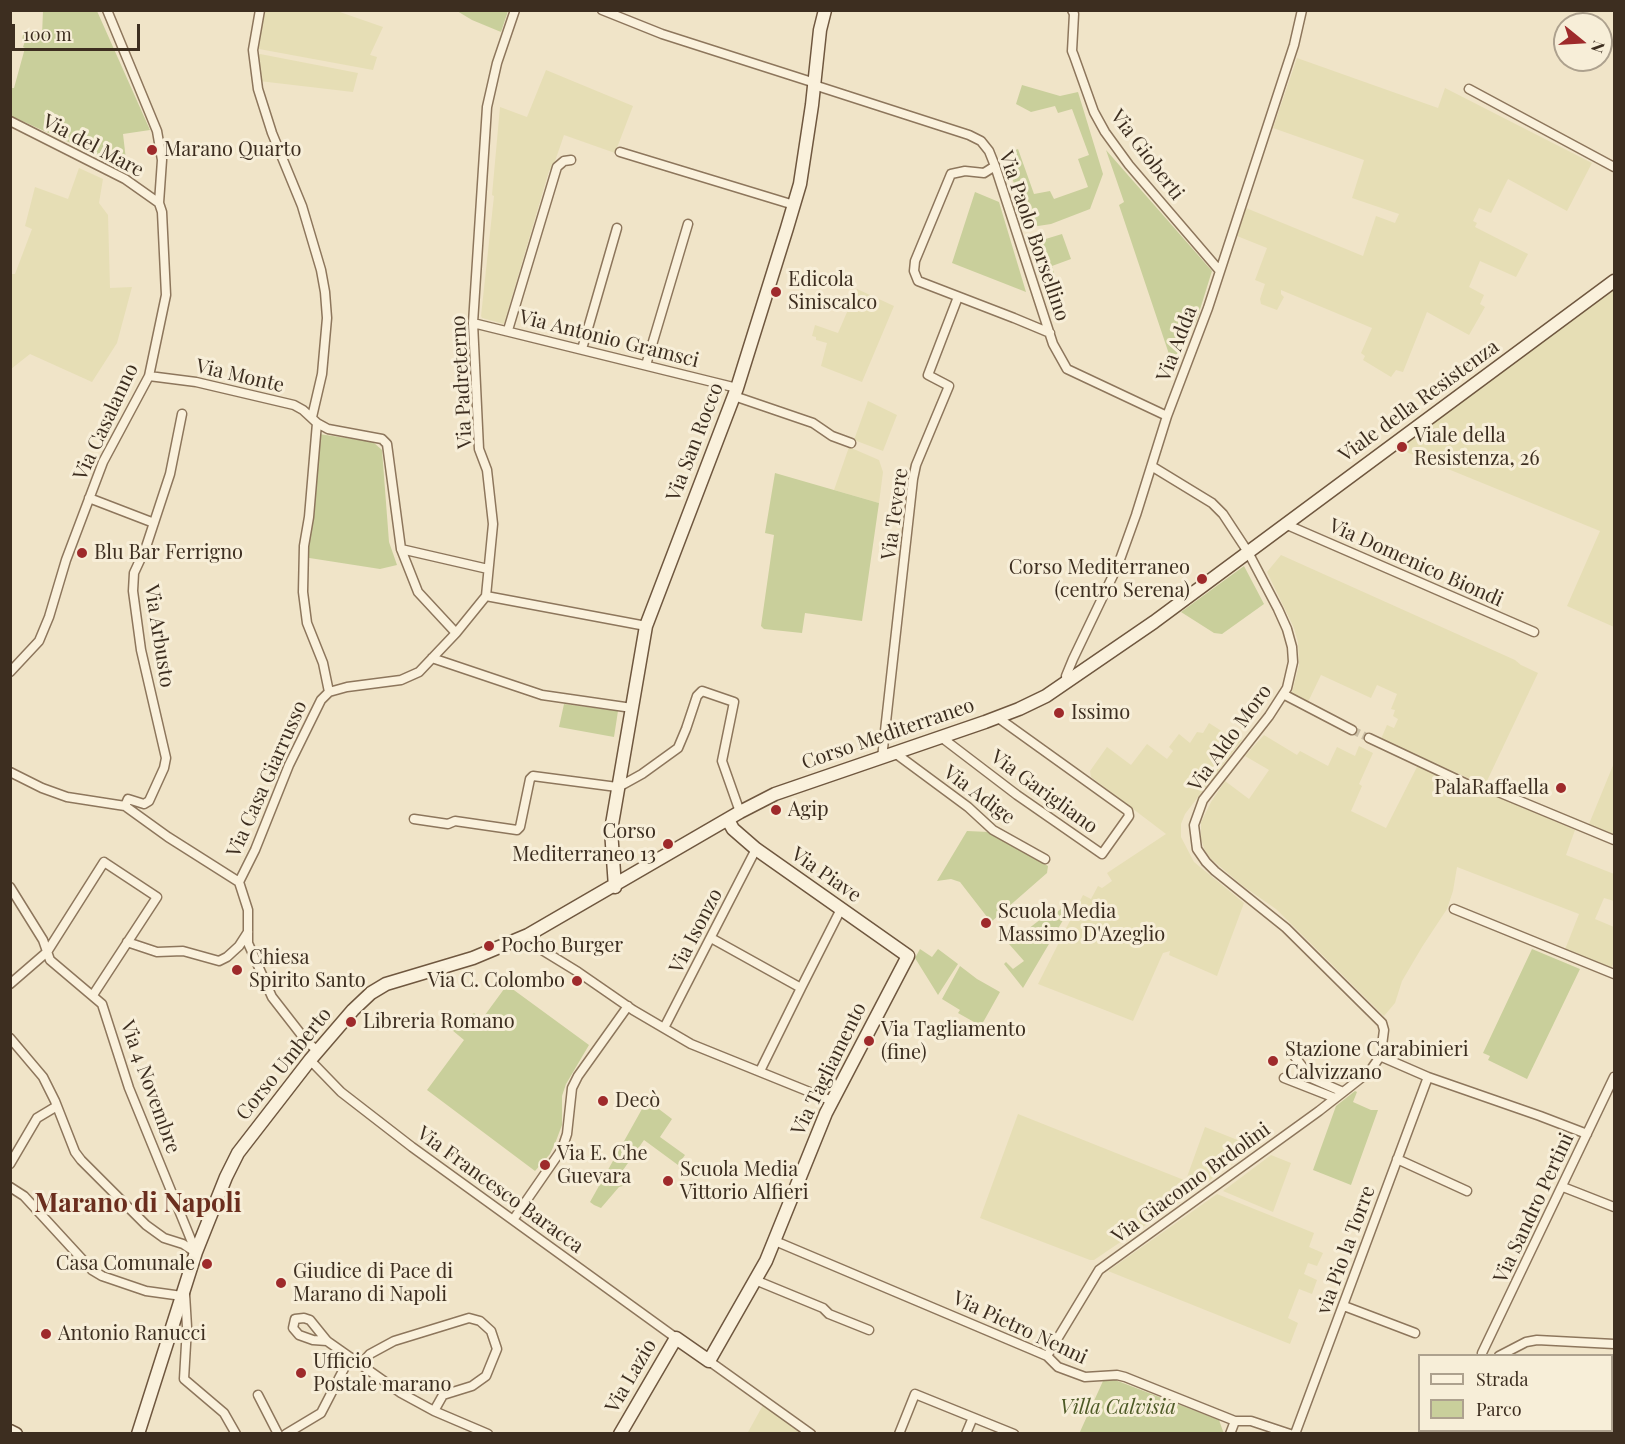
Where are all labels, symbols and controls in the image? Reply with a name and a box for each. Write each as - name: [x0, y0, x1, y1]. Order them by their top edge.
- scale bar: [15, 12, 142, 50]
- north arrow: [1553, 12, 1613, 72]
- text: 100 m: [23, 22, 72, 46]
- text: N: [1587, 38, 1610, 56]
- street label: Via Gioberti: [1105, 105, 1189, 205]
- street label: Via del Mare: [38, 109, 148, 183]
- place label: Marano Quarto: [164, 138, 301, 162]
- marker: Marano Quarto: [145, 143, 159, 157]
- street label: Via Paolo Borsellino: [994, 148, 1074, 324]
- place label: Edicola Siniscalco: [788, 268, 877, 315]
- marker: Edicola Siniscalco: [769, 285, 783, 299]
- street label: Via Adda: [1152, 303, 1202, 385]
- street label: Via Antonio Gramsci: [517, 305, 701, 373]
- street label: Via Padreterno: [447, 315, 477, 449]
- street label: Viale della Resistenza: [1334, 335, 1504, 467]
- street label: Via Monte: [193, 354, 287, 398]
- street label: Via Casalanno: [69, 360, 143, 484]
- street label: Via San Rocco: [661, 379, 729, 505]
- place label: Viale della Resistenza, 26: [1414, 424, 1540, 471]
- marker: Viale della Resistenza, 26: [1395, 440, 1409, 454]
- street label: Via Tevere: [877, 466, 913, 562]
- street label: Via Domenico Biondi: [1325, 514, 1507, 612]
- place label: Blu Bar Ferrigno: [94, 541, 243, 565]
- marker: Blu Bar Ferrigno: [75, 546, 89, 560]
- place label: Corso Mediterraneo (centro Serena): [1009, 556, 1190, 603]
- marker: Corso Mediterraneo (centro Serena): [1195, 572, 1209, 586]
- street label: Via Arbusto: [139, 583, 179, 689]
- street label: Via Aldo Moro: [1183, 680, 1277, 796]
- street label: Corso Mediterraneo: [798, 693, 978, 775]
- street label: Via Casa Giarrusso: [222, 697, 312, 861]
- place label: Issimo: [1071, 701, 1130, 725]
- marker: Issimo: [1052, 706, 1066, 720]
- street label: Via Garigliano: [986, 745, 1102, 839]
- street label: Via Adige: [938, 760, 1020, 830]
- place label: PalaRaffaella: [1434, 776, 1549, 800]
- marker: PalaRaffaella: [1554, 781, 1568, 795]
- place label: Agip: [788, 798, 829, 822]
- marker: Agip: [769, 803, 783, 817]
- place label: Corso Mediterraneo 13: [512, 820, 656, 867]
- marker: Corso Mediterraneo 13: [661, 837, 675, 851]
- street label: Via Piave: [786, 842, 866, 908]
- street label: Via Isonzo: [664, 885, 728, 977]
- place label: Scuola Media Massimo D'Azeglio: [998, 900, 1165, 947]
- marker: Scuola Media Massimo D'Azeglio: [979, 916, 993, 930]
- place label: Pocho Burger: [501, 934, 623, 958]
- marker: Pocho Burger: [482, 939, 496, 953]
- place label: Chiesa Spirito Santo: [249, 946, 366, 993]
- marker: Chiesa Spirito Santo: [230, 963, 244, 977]
- place label: Via C. Colombo: [427, 969, 565, 993]
- marker: Via C. Colombo: [570, 974, 584, 988]
- street label: Via Tagliamento: [786, 999, 872, 1139]
- street label: Corso Umberto: [231, 1003, 337, 1125]
- place label: Libreria Romano: [363, 1010, 515, 1034]
- marker: Libreria Romano: [344, 1015, 358, 1029]
- street label: Via 4 Novembre: [115, 1017, 185, 1157]
- place label: Via Tagliamento (fine): [881, 1018, 1026, 1065]
- marker: Via Tagliamento (fine): [862, 1034, 876, 1048]
- place label: Stazione Carabinieri Calvizzano: [1285, 1038, 1469, 1085]
- marker: Stazione Carabinieri Calvizzano: [1266, 1054, 1280, 1068]
- place label: Decò: [615, 1089, 660, 1113]
- marker: Decò: [596, 1094, 610, 1108]
- street label: Via Giacomo Brdolini: [1107, 1118, 1275, 1248]
- street label: Via Francesco Baracca: [412, 1121, 588, 1259]
- street label: Via Sandro Pertini: [1489, 1129, 1579, 1287]
- place label: Via E. Che Guevara: [557, 1142, 648, 1189]
- marker: Via E. Che Guevara: [538, 1158, 552, 1172]
- place label: Scuola Media Vittorio Alfieri: [680, 1158, 809, 1205]
- marker: Scuola Media Vittorio Alfieri: [661, 1174, 675, 1188]
- street label: via Pio la Torre: [1312, 1183, 1380, 1317]
- district label: Marano di Napoli: [34, 1188, 242, 1220]
- place label: Casa Comunale: [56, 1252, 195, 1276]
- marker: Casa Comunale: [200, 1257, 214, 1271]
- place label: Giudice di Pace di Marano di Napoli: [293, 1260, 453, 1307]
- marker: Giudice di Pace di Marano di Napoli: [274, 1276, 288, 1290]
- street label: Via Pietro Nenni: [949, 1286, 1091, 1370]
- place label: Antonio Ranucci: [58, 1322, 206, 1346]
- marker: Antonio Ranucci: [39, 1327, 53, 1341]
- street label: Via Lazio: [600, 1335, 662, 1417]
- place label: Ufficio Postale marano: [313, 1350, 452, 1397]
- legend: [1418, 1354, 1613, 1432]
- marker: Ufficio Postale marano: [294, 1366, 308, 1380]
- text: Strada: [1476, 1367, 1529, 1391]
- park label: Villa Calvisia: [1060, 1396, 1176, 1420]
- text: Parco: [1476, 1397, 1522, 1421]

